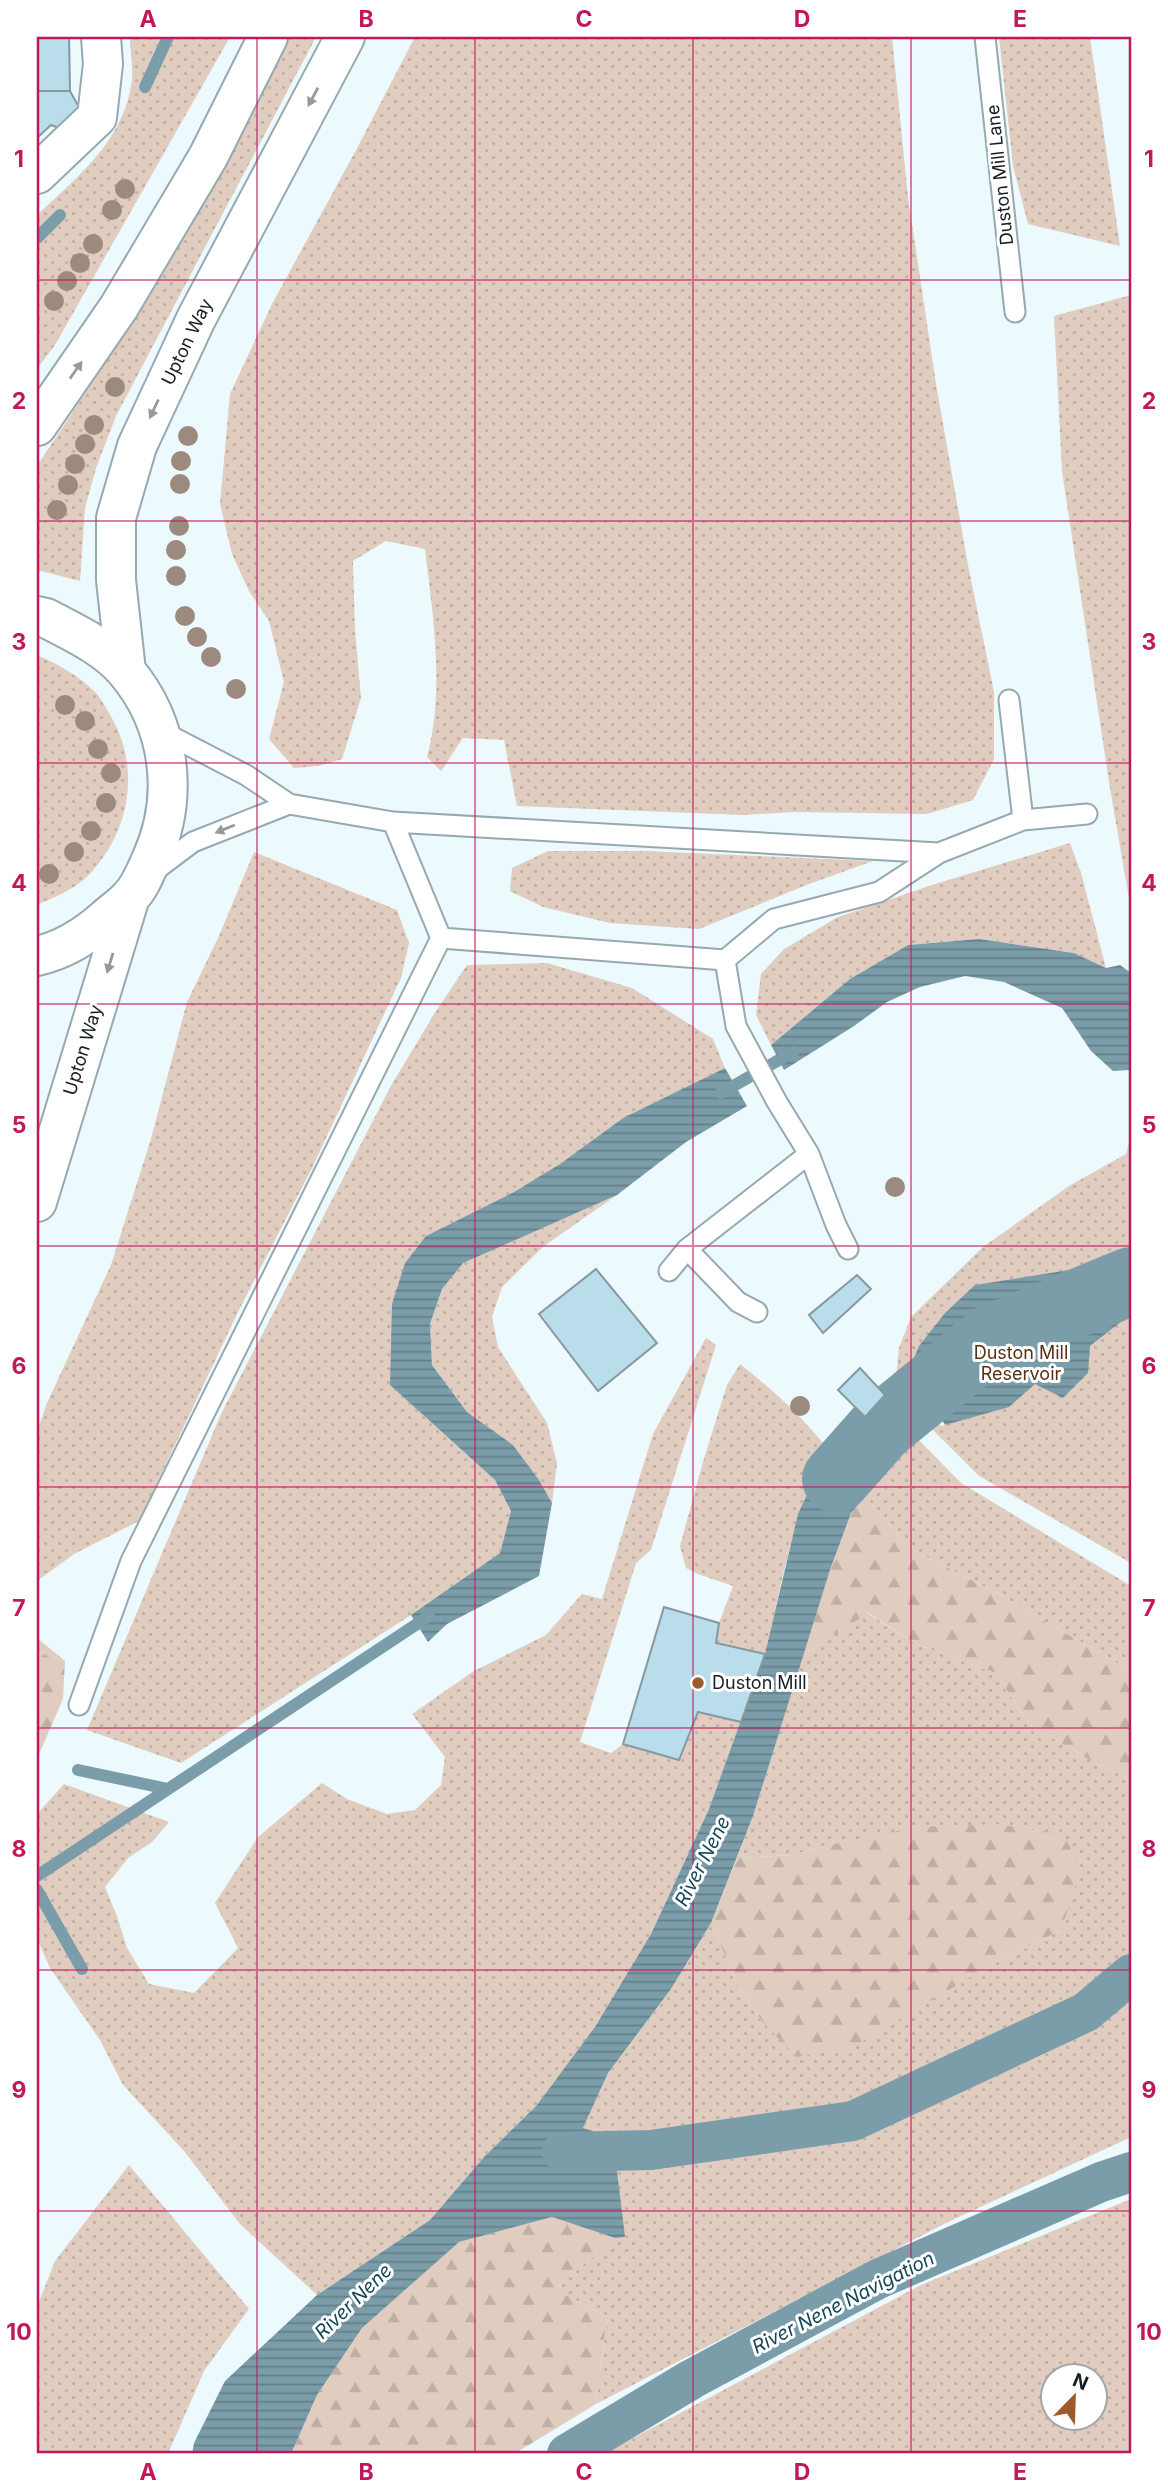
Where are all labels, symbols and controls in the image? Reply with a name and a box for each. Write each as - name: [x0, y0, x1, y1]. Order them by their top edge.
- text: A: [139, 5, 157, 33]
- text: B: [358, 5, 374, 33]
- text: C: [575, 5, 593, 33]
- text: D: [794, 5, 810, 33]
- text: E: [1013, 5, 1027, 33]
- one-way arrow: [308, 87, 319, 107]
- street label: Duston Mill Lane: [982, 104, 1017, 246]
- text: 1: [14, 145, 24, 173]
- text: 1: [1144, 145, 1154, 173]
- street label: Upton Way: [157, 295, 216, 388]
- one-way arrow: [69, 361, 83, 379]
- text: 2: [12, 387, 26, 415]
- text: 2: [1142, 387, 1156, 415]
- one-way arrow: [149, 399, 160, 419]
- text: 3: [12, 628, 26, 656]
- text: 3: [1142, 628, 1156, 656]
- one-way arrow: [215, 824, 236, 835]
- text: 4: [11, 869, 27, 897]
- text: 4: [1141, 869, 1157, 897]
- one-way arrow: [105, 952, 115, 973]
- street label: Upton Way: [59, 1002, 106, 1098]
- text: 5: [12, 1111, 26, 1139]
- text: 5: [1142, 1111, 1156, 1139]
- park label: Duston Mill Reservoir: [974, 1342, 1068, 1384]
- text: 6: [12, 1352, 26, 1380]
- text: 6: [1142, 1352, 1156, 1380]
- text: 7: [12, 1594, 26, 1622]
- text: 7: [1142, 1594, 1156, 1622]
- place label: Duston Mill: [712, 1672, 807, 1693]
- marker: Duston Mill: [690, 1675, 706, 1691]
- water label: River Nene: [670, 1812, 735, 1910]
- text: 8: [12, 1835, 26, 1863]
- text: 8: [1142, 1835, 1156, 1863]
- text: 9: [12, 2076, 26, 2104]
- text: 9: [1142, 2076, 1156, 2104]
- water label: River Nene Navigation: [748, 2247, 938, 2358]
- water label: River Nene: [310, 2259, 397, 2344]
- text: 10: [6, 2318, 32, 2346]
- text: 10: [1136, 2318, 1162, 2346]
- north arrow: [1038, 2362, 1108, 2432]
- text: N: [1069, 2368, 1092, 2395]
- text: A: [139, 2458, 157, 2486]
- text: B: [358, 2458, 374, 2486]
- text: C: [575, 2458, 593, 2486]
- text: D: [794, 2458, 810, 2486]
- text: E: [1013, 2458, 1027, 2486]

